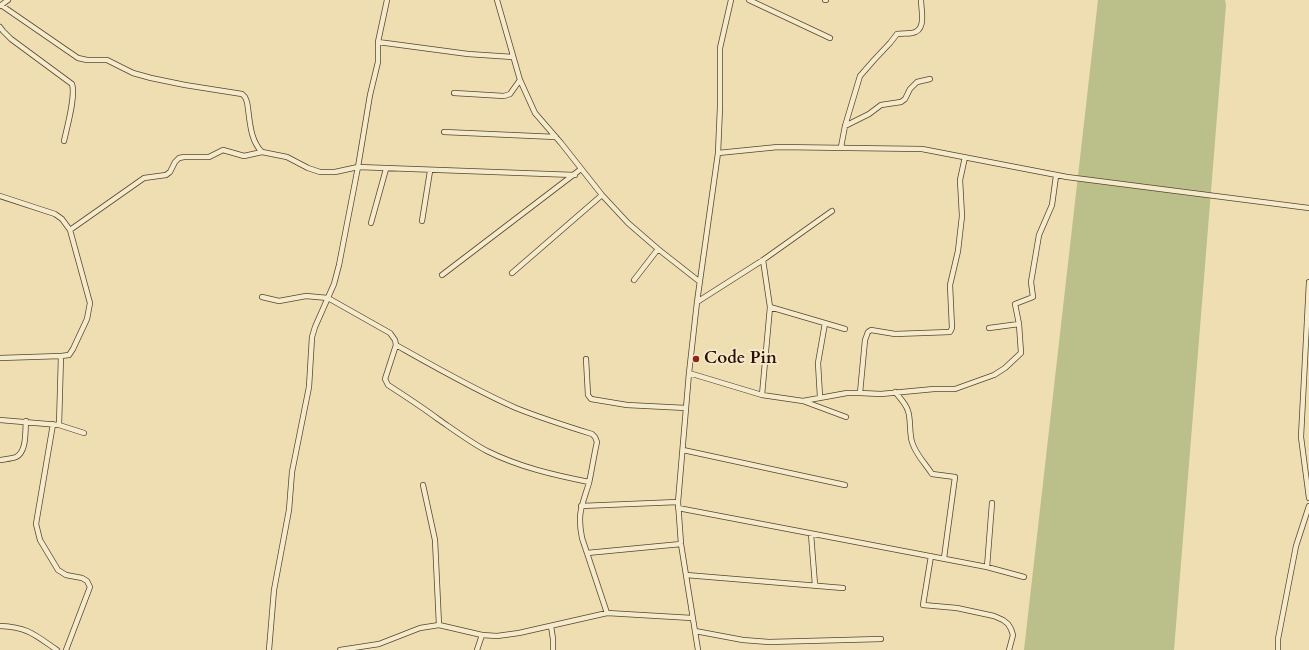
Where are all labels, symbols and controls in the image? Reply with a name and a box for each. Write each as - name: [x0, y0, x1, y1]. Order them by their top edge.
- place label: Code Pin: [704, 349, 777, 369]
- marker: Code Pin: [691, 354, 701, 364]

